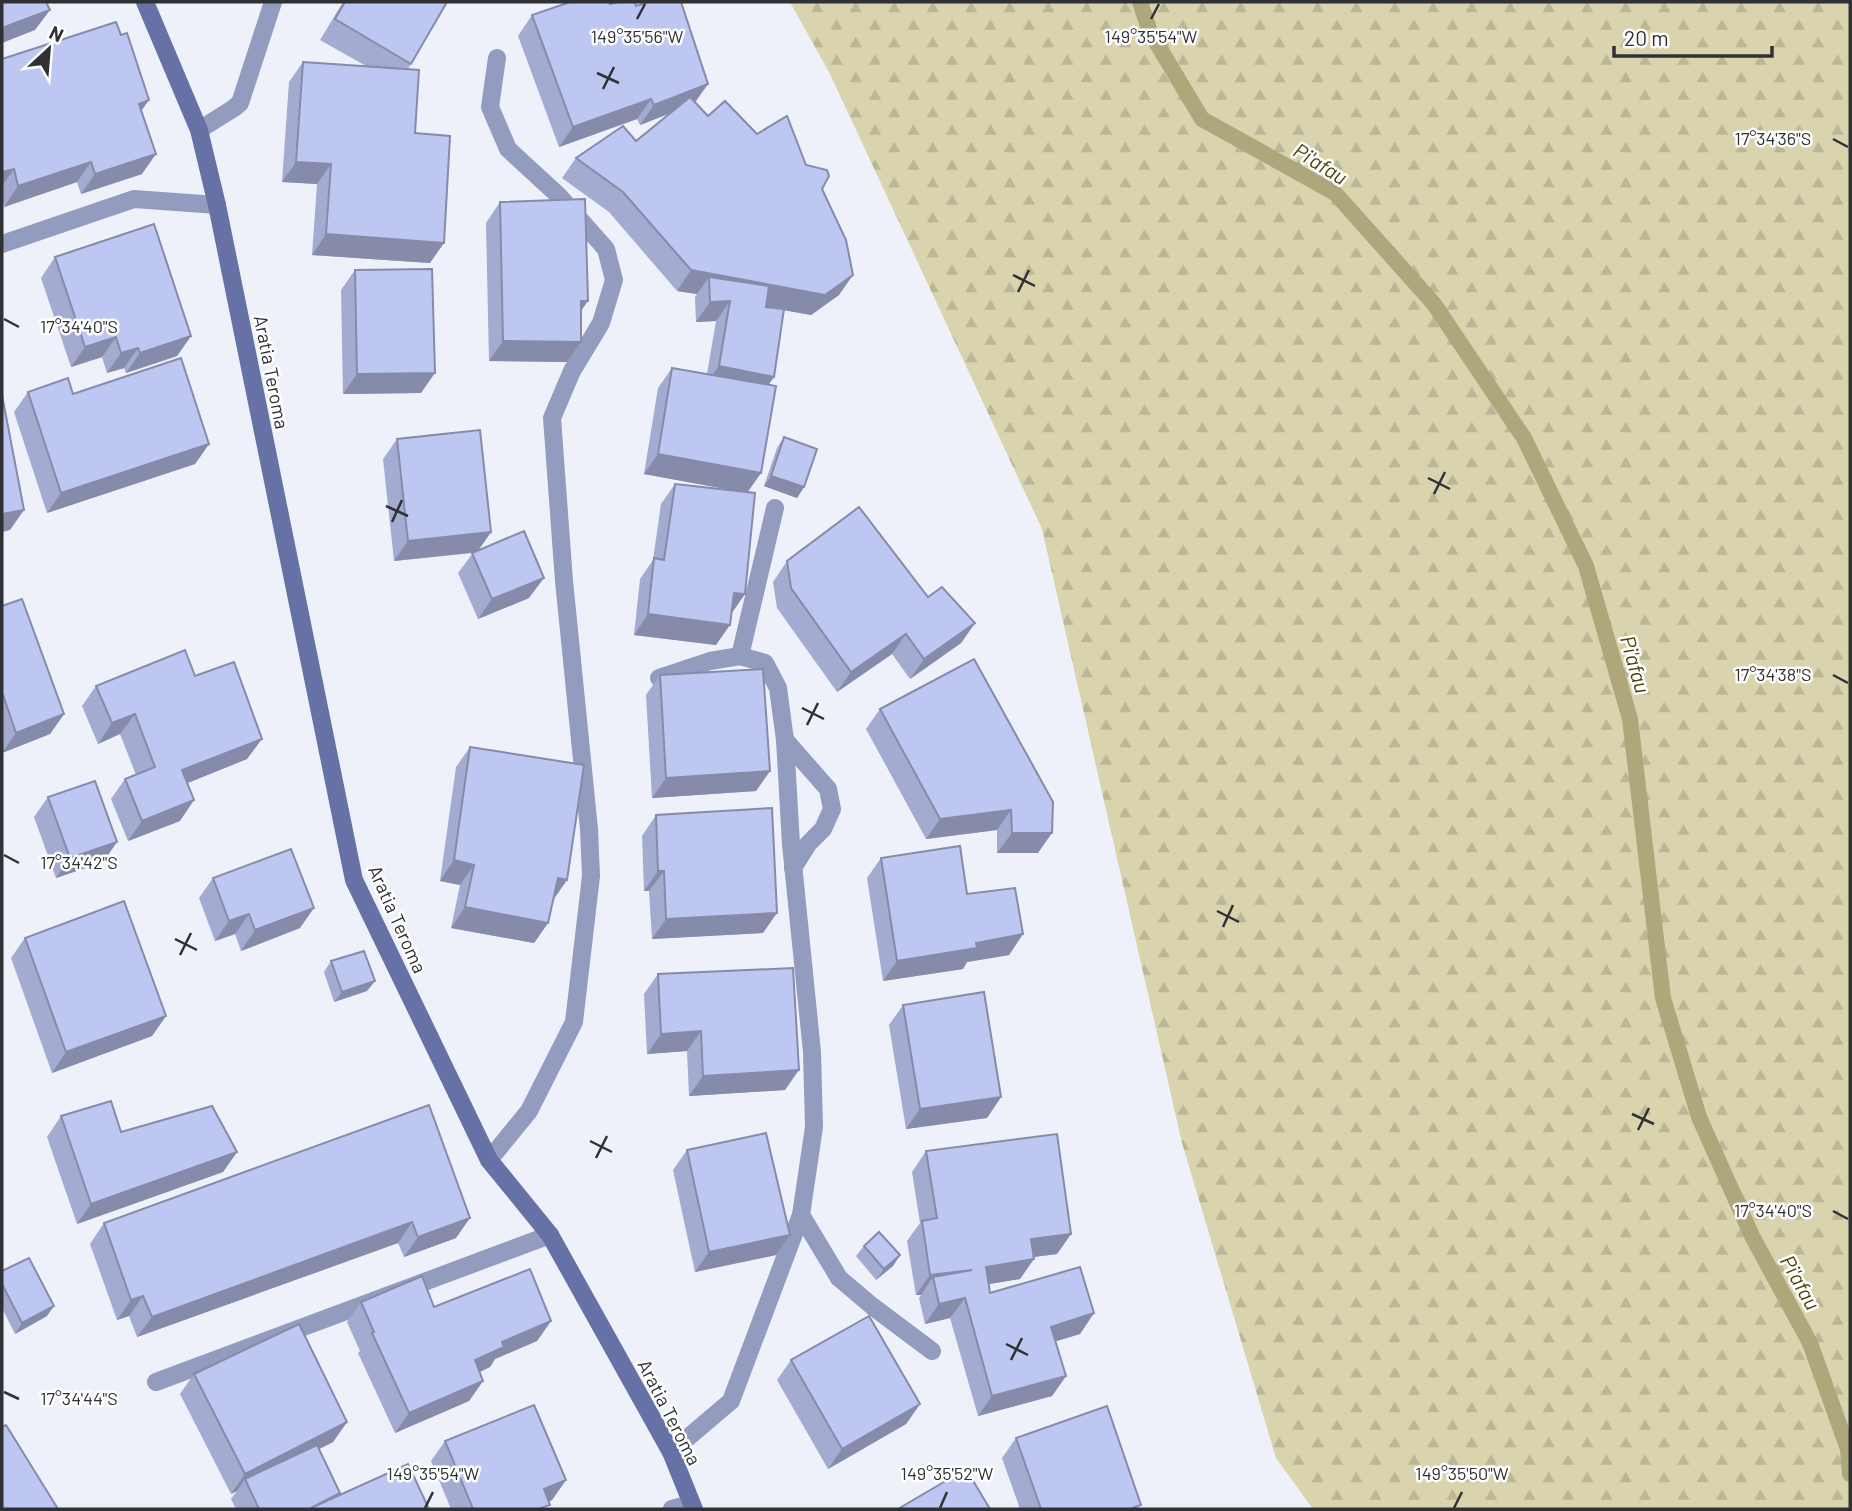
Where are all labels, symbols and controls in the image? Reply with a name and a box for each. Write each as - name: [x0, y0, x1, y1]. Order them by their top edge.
- north arrow: [14, 14, 84, 84]
- scale bar: [1614, 14, 1772, 58]
- text: N: [46, 20, 67, 46]
- text: 149°35'56"W: [591, 25, 683, 47]
- text: 149°35'54"W: [1105, 25, 1198, 47]
- text: 20 m: [1624, 25, 1669, 50]
- text: 17°34'36"S: [1735, 127, 1811, 149]
- water label: Pi'afau: [1289, 137, 1353, 189]
- street label: Aratia Teroma: [250, 313, 294, 431]
- text: 17°34'40"S: [40, 315, 118, 337]
- water label: Pi'afau: [1616, 632, 1656, 696]
- text: 17°34'38"S: [1735, 663, 1811, 685]
- text: 17°34'42"S: [40, 851, 118, 873]
- street label: Aratia Teroma: [364, 862, 432, 976]
- text: 17°34'40"S: [1734, 1199, 1812, 1221]
- water label: Pi'afau: [1776, 1250, 1826, 1314]
- street label: Aratia Teroma: [634, 1355, 706, 1469]
- text: 17°34'44"S: [40, 1387, 118, 1409]
- text: 149°35'54"W: [387, 1462, 480, 1484]
- text: 149°35'52"W: [901, 1462, 994, 1484]
- text: 149°35'50"W: [1415, 1462, 1509, 1484]

